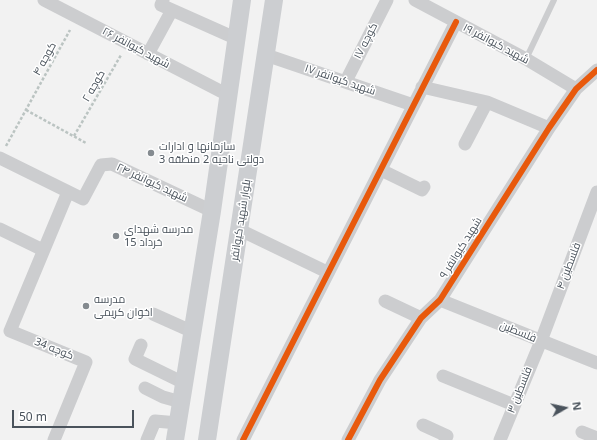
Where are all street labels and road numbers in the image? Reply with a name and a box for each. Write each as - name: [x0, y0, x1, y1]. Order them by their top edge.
- street label: کوچه ۱۷: [351, 21, 381, 61]
- street label: شهید کیوانفر ۱۹: [461, 21, 531, 67]
- street label: شهید کیوانفر ۲۶: [100, 25, 172, 71]
- street label: کوچه ۴: [31, 40, 59, 78]
- street label: شهید کیوانفر ۱۷: [303, 62, 377, 98]
- street label: کوچه ۲: [80, 68, 108, 104]
- street label: شهید کیوانفر ۲۴: [114, 161, 190, 205]
- street label: بلوار شهید کیوانفر: [228, 178, 254, 262]
- street label: شهید کیوانفر ۹: [437, 215, 485, 281]
- street label: فلسطین ۴: [554, 241, 584, 291]
- street label: فلسطین: [498, 319, 538, 345]
- street label: کوچه 34: [32, 335, 76, 363]
- street label: فلسطین ۳: [505, 365, 535, 415]

